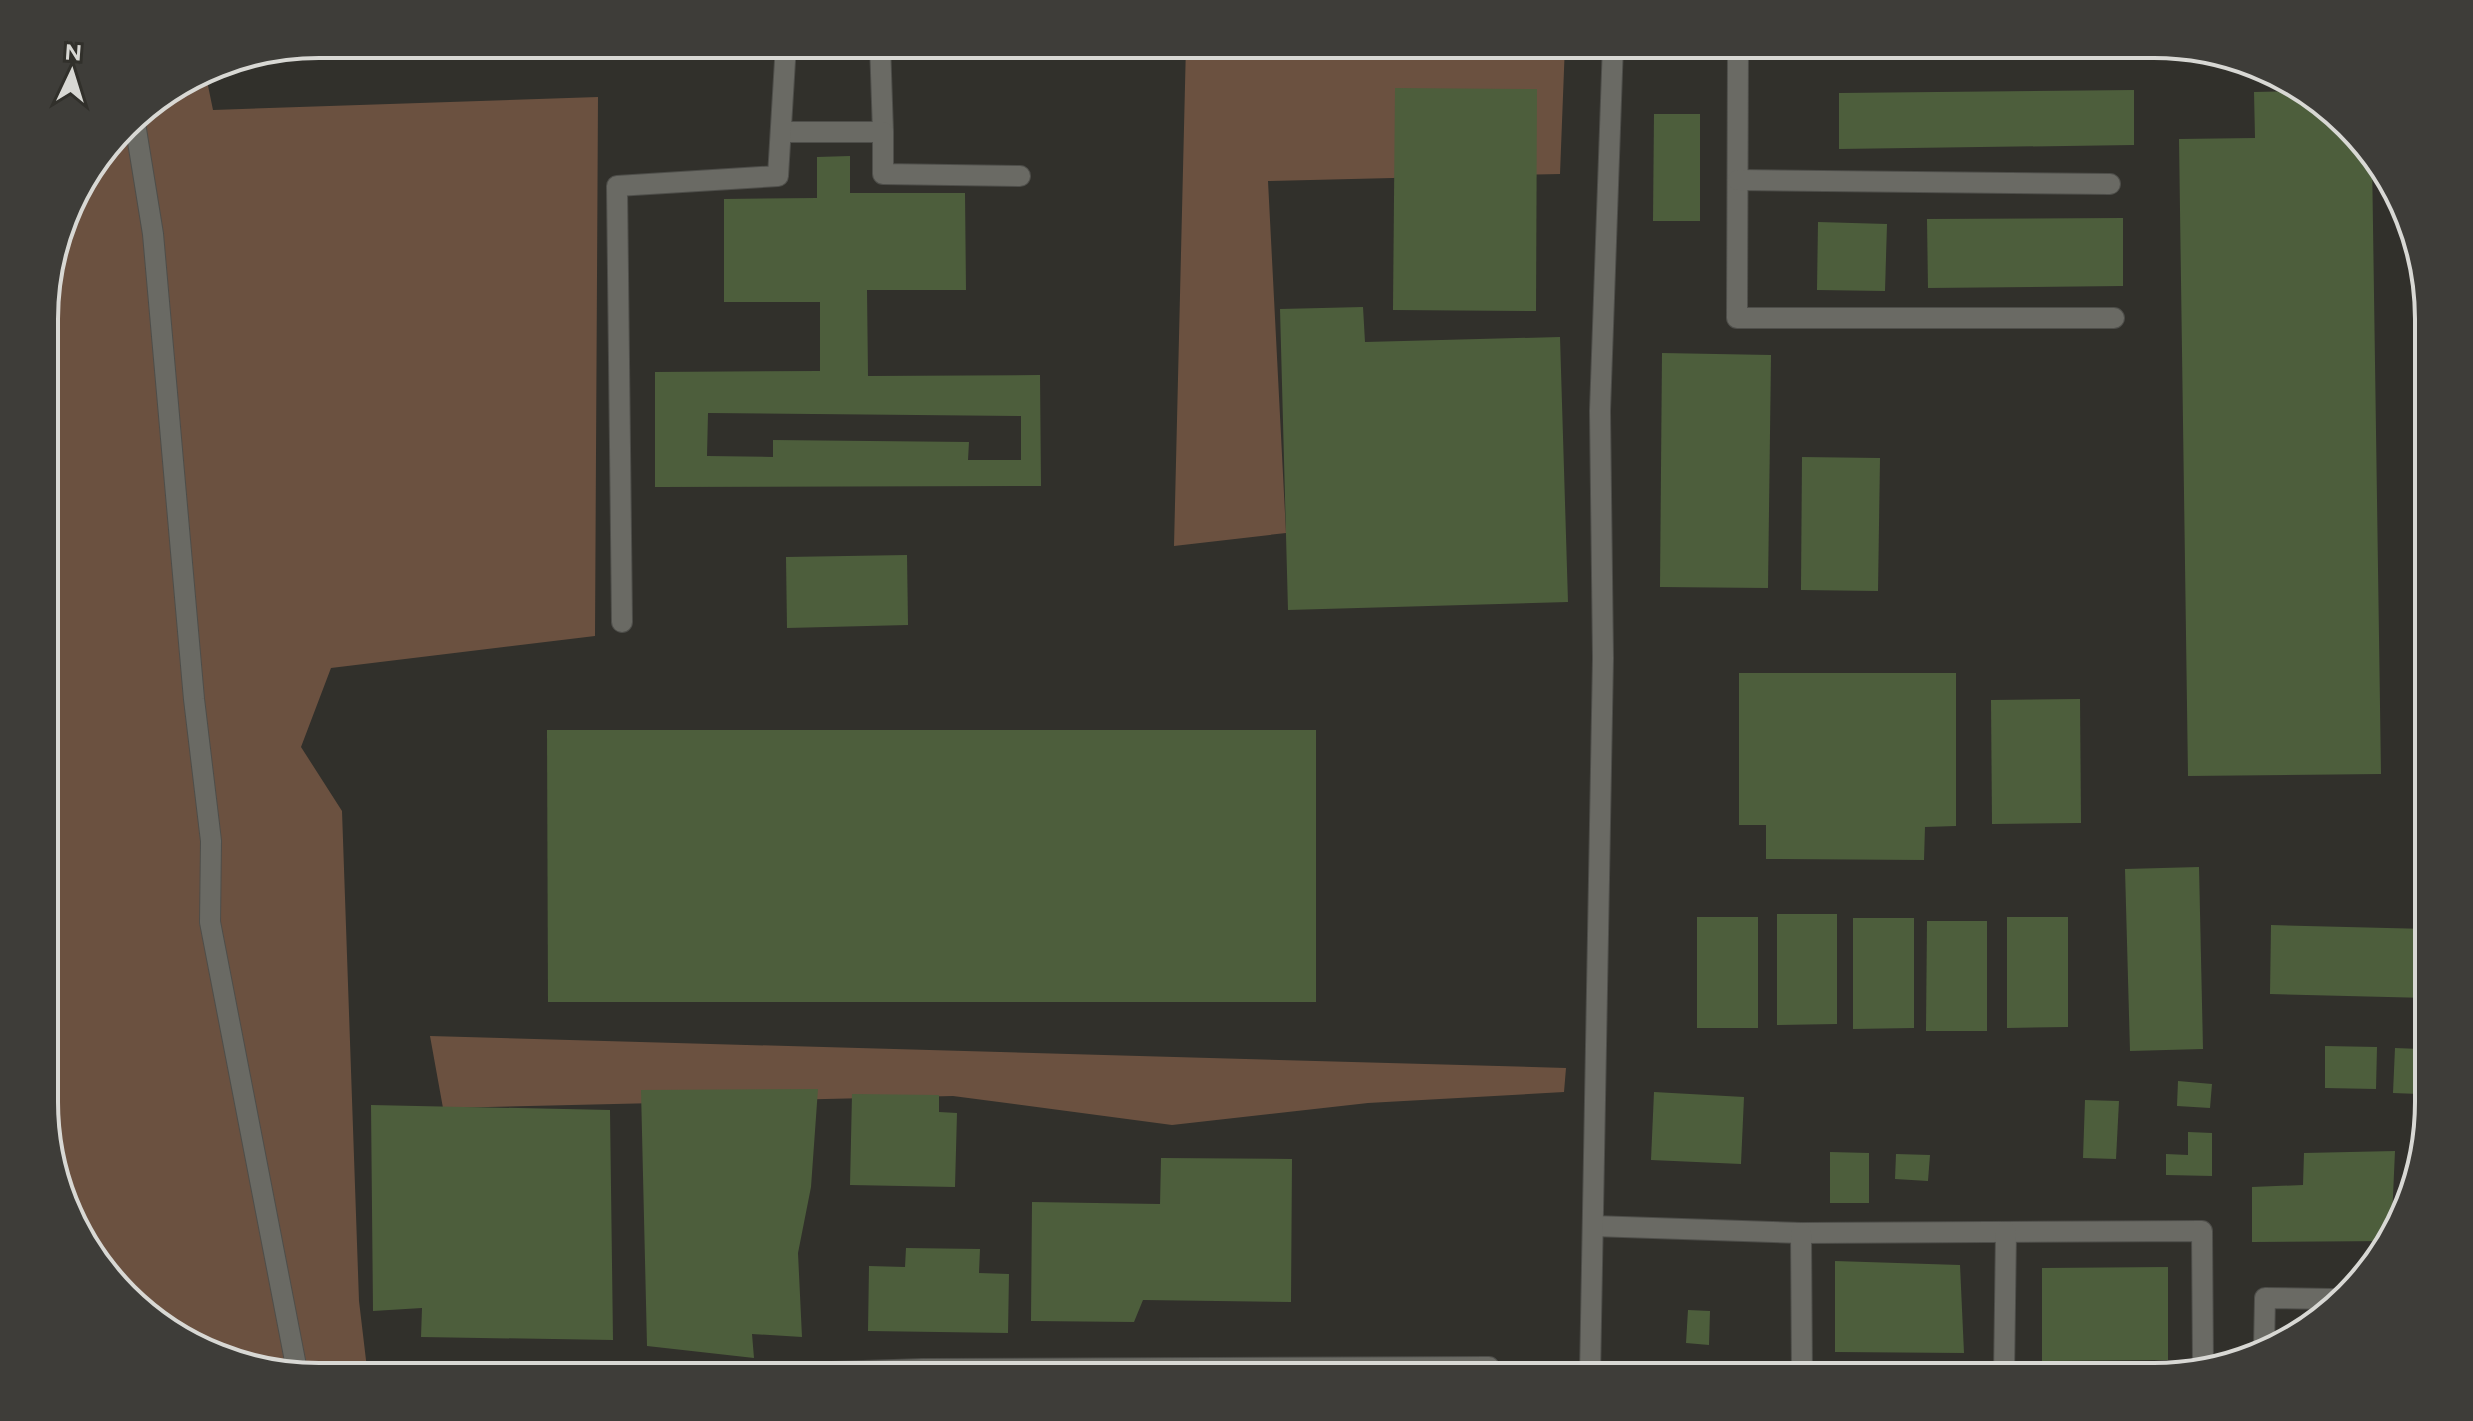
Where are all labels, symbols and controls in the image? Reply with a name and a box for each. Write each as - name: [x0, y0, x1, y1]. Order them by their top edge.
- north arrow: [32, 32, 112, 112]
- text: N: [64, 38, 83, 67]

